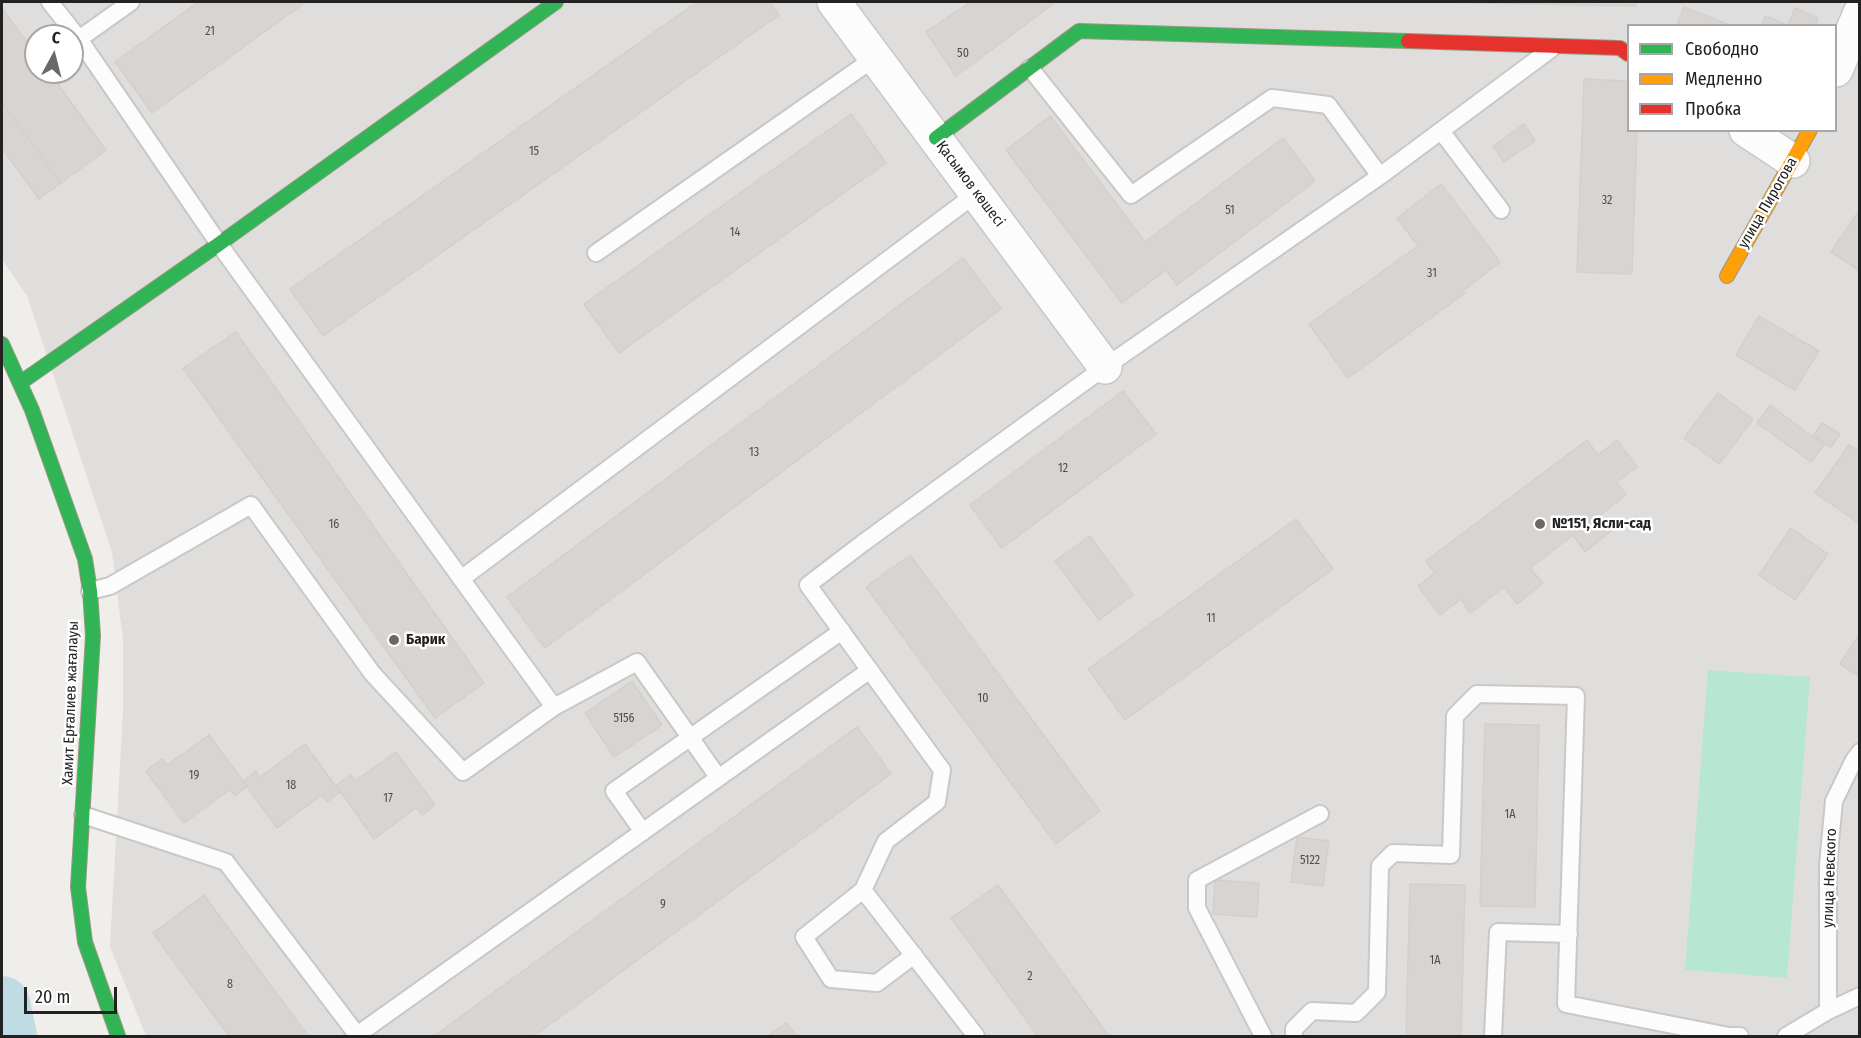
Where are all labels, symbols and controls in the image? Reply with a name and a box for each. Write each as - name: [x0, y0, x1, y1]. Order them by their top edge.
- north arrow: [24, 24, 84, 84]
- legend: [1627, 24, 1837, 132]
- house number: 21: [205, 25, 215, 39]
- text: С: [51, 28, 61, 48]
- text: Свободно: [1685, 38, 1759, 60]
- house number: 50: [957, 47, 969, 61]
- text: Медленно: [1685, 68, 1763, 90]
- text: Пробка: [1685, 98, 1741, 120]
- street label: Қасымов көшесі: [932, 137, 1008, 231]
- house number: 15: [529, 145, 539, 159]
- street label: улица Пирогова: [1735, 154, 1801, 252]
- house number: 32: [1602, 194, 1612, 208]
- house number: 51: [1225, 204, 1235, 218]
- house number: 14: [730, 226, 740, 240]
- house number: 31: [1427, 267, 1437, 281]
- house number: 13: [749, 446, 759, 460]
- house number: 12: [1058, 462, 1068, 476]
- place label: №151, Ясли-сад: [1552, 515, 1651, 533]
- marker: №151, Ясли-сад: [1533, 517, 1547, 531]
- house number: 16: [329, 518, 339, 532]
- house number: 11: [1206, 612, 1216, 626]
- street label: Хамит Ерғалиев жағалауы: [59, 621, 83, 785]
- place label: Барик: [406, 631, 445, 649]
- marker: Барик: [387, 633, 401, 647]
- house number: 10: [978, 692, 988, 706]
- house number: 5156: [613, 712, 635, 726]
- house number: 19: [189, 769, 199, 783]
- house number: 18: [286, 779, 296, 793]
- house number: 17: [383, 792, 393, 806]
- house number: 1А: [1505, 808, 1515, 822]
- street label: улица Невского: [1819, 828, 1841, 928]
- house number: 5122: [1300, 854, 1320, 868]
- house number: 9: [660, 898, 666, 912]
- house number: 1А: [1430, 954, 1440, 968]
- house number: 2: [1027, 970, 1033, 984]
- scale bar: [27, 975, 120, 1013]
- house number: 8: [227, 978, 233, 992]
- text: 20 m: [35, 986, 70, 1008]

